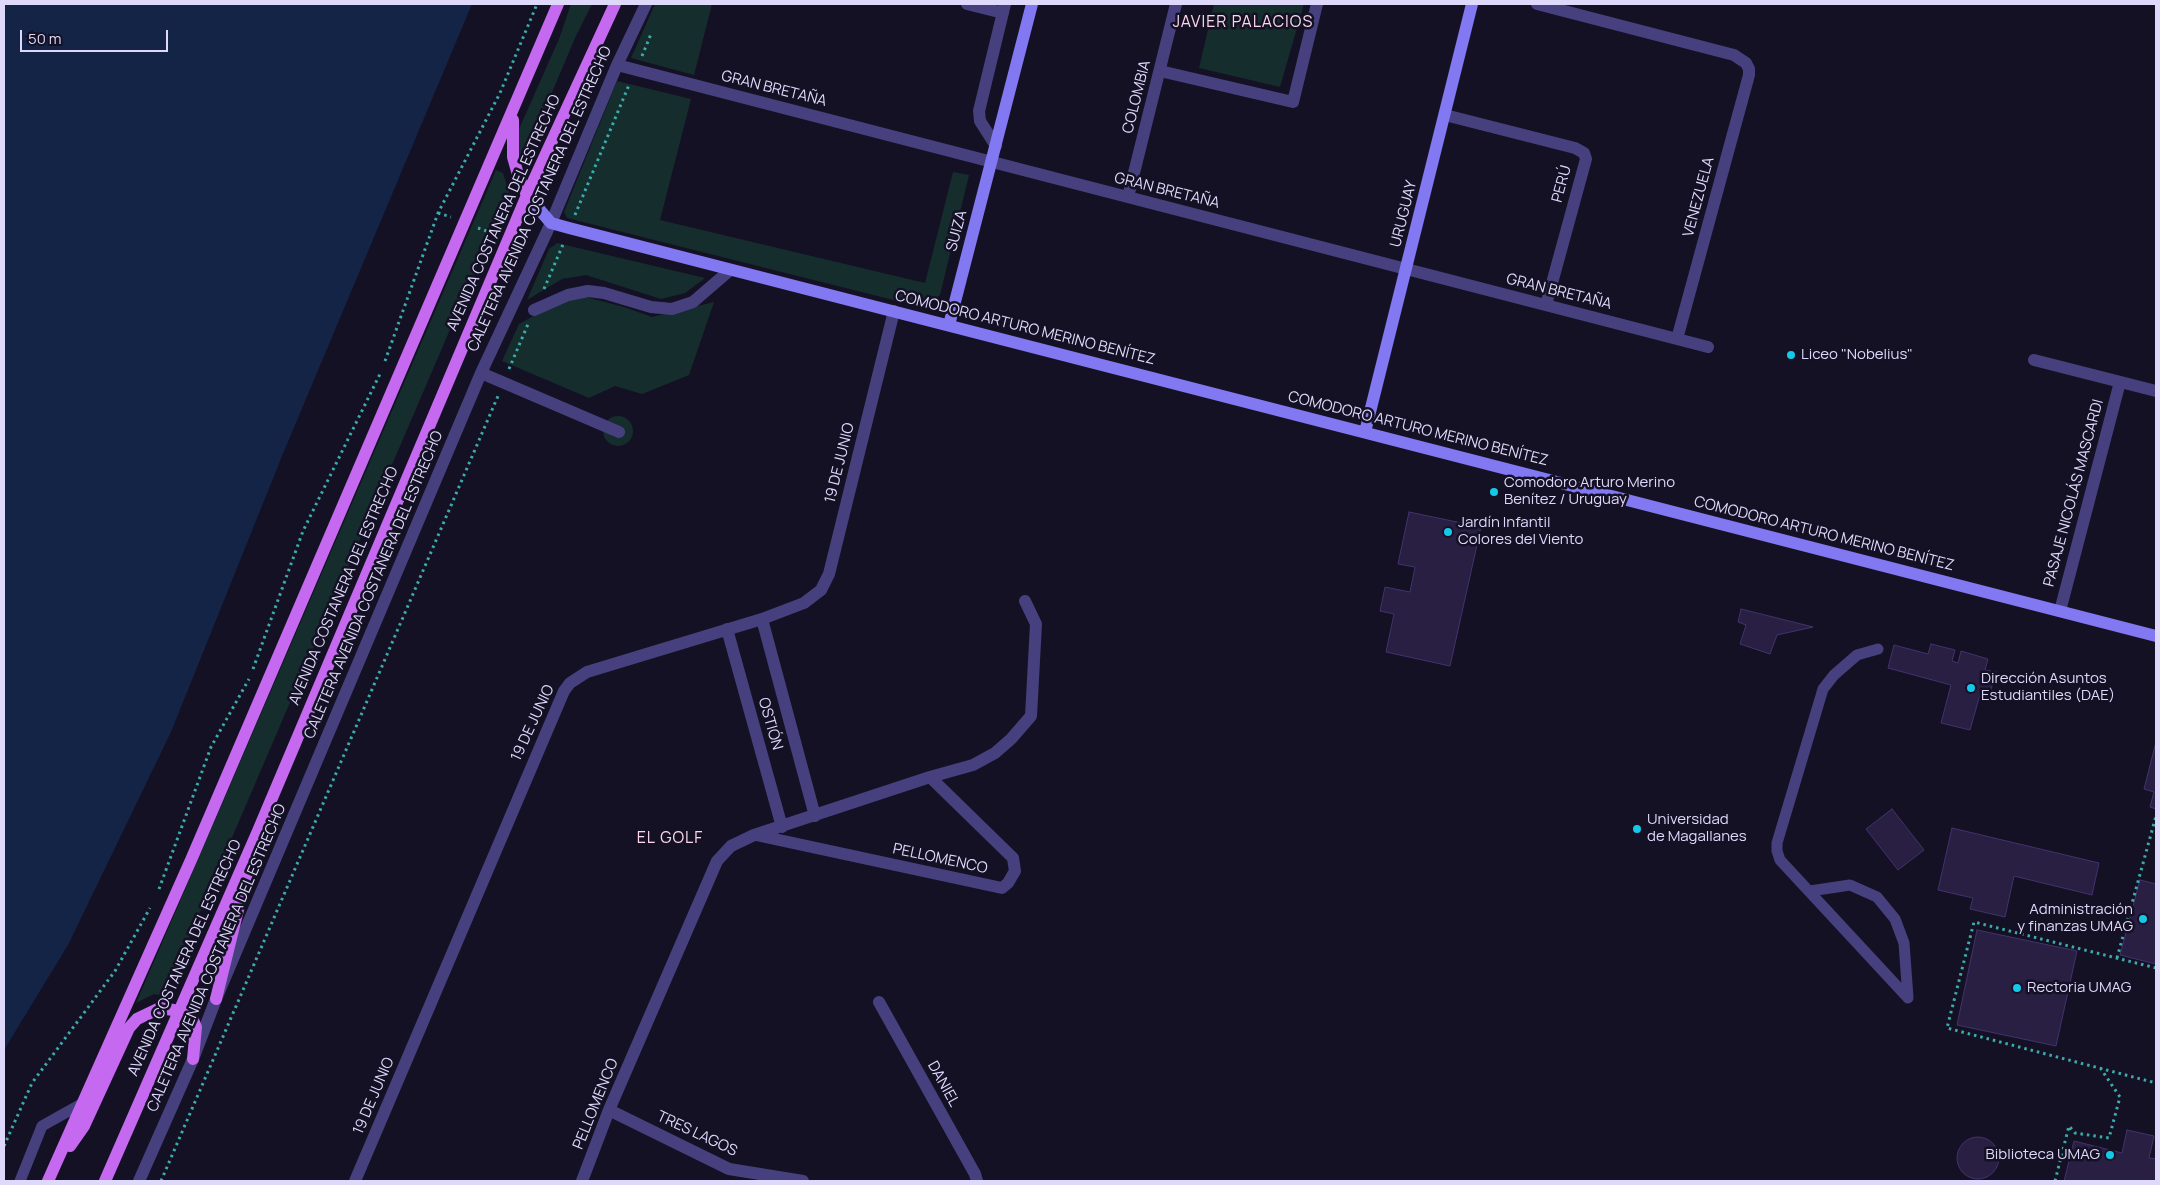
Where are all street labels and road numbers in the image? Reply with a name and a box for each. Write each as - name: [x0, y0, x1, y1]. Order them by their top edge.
- street label: CALETERA AVENIDA COSTANERA DEL ESTRECHO: [464, 43, 616, 355]
- street label: COLOMBIA: [1119, 59, 1155, 135]
- street label: GRAN BRETAÑA: [719, 67, 829, 111]
- street label: AVENIDA COSTANERA DEL ESTRECHO: [444, 92, 564, 334]
- street label: VENEZUELA: [1680, 155, 1718, 239]
- street label: PERÚ: [1548, 164, 1576, 204]
- street label: GRAN BRETAÑA: [1112, 169, 1222, 213]
- street label: URUGUAY: [1387, 179, 1421, 249]
- street label: SUIZA: [943, 208, 971, 254]
- street label: GRAN BRETAÑA: [1504, 270, 1614, 314]
- street label: COMODORO ARTURO MERINO BENÍTEZ: [893, 287, 1157, 369]
- street label: COMODORO ARTURO MERINO BENÍTEZ: [1286, 388, 1550, 470]
- street label: PASAJE NICOLÁS MASCARDI: [2040, 397, 2108, 589]
- street label: 19 DE JUNIO: [821, 421, 859, 505]
- street label: CALETERA AVENIDA COSTANERA DEL ESTRECHO: [301, 428, 447, 742]
- street label: AVENIDA COSTANERA DEL ESTRECHO: [286, 464, 402, 708]
- street label: COMODORO ARTURO MERINO BENÍTEZ: [1692, 493, 1956, 575]
- street label: 19 DE JUNIO: [508, 682, 558, 764]
- street label: OSTIÓN: [754, 696, 786, 752]
- street label: CALETERA AVENIDA COSTANERA DEL ESTRECHO: [144, 801, 290, 1115]
- street label: AVENIDA COSTANERA DEL ESTRECHO: [125, 837, 245, 1079]
- street label: PELLOMENCO: [891, 840, 989, 878]
- street label: 19 DE JUNIO: [350, 1055, 398, 1137]
- street label: PELLOMENCO: [570, 1056, 622, 1152]
- street label: DANIEL: [923, 1058, 963, 1110]
- street label: TRES LAGOS: [654, 1108, 740, 1160]

